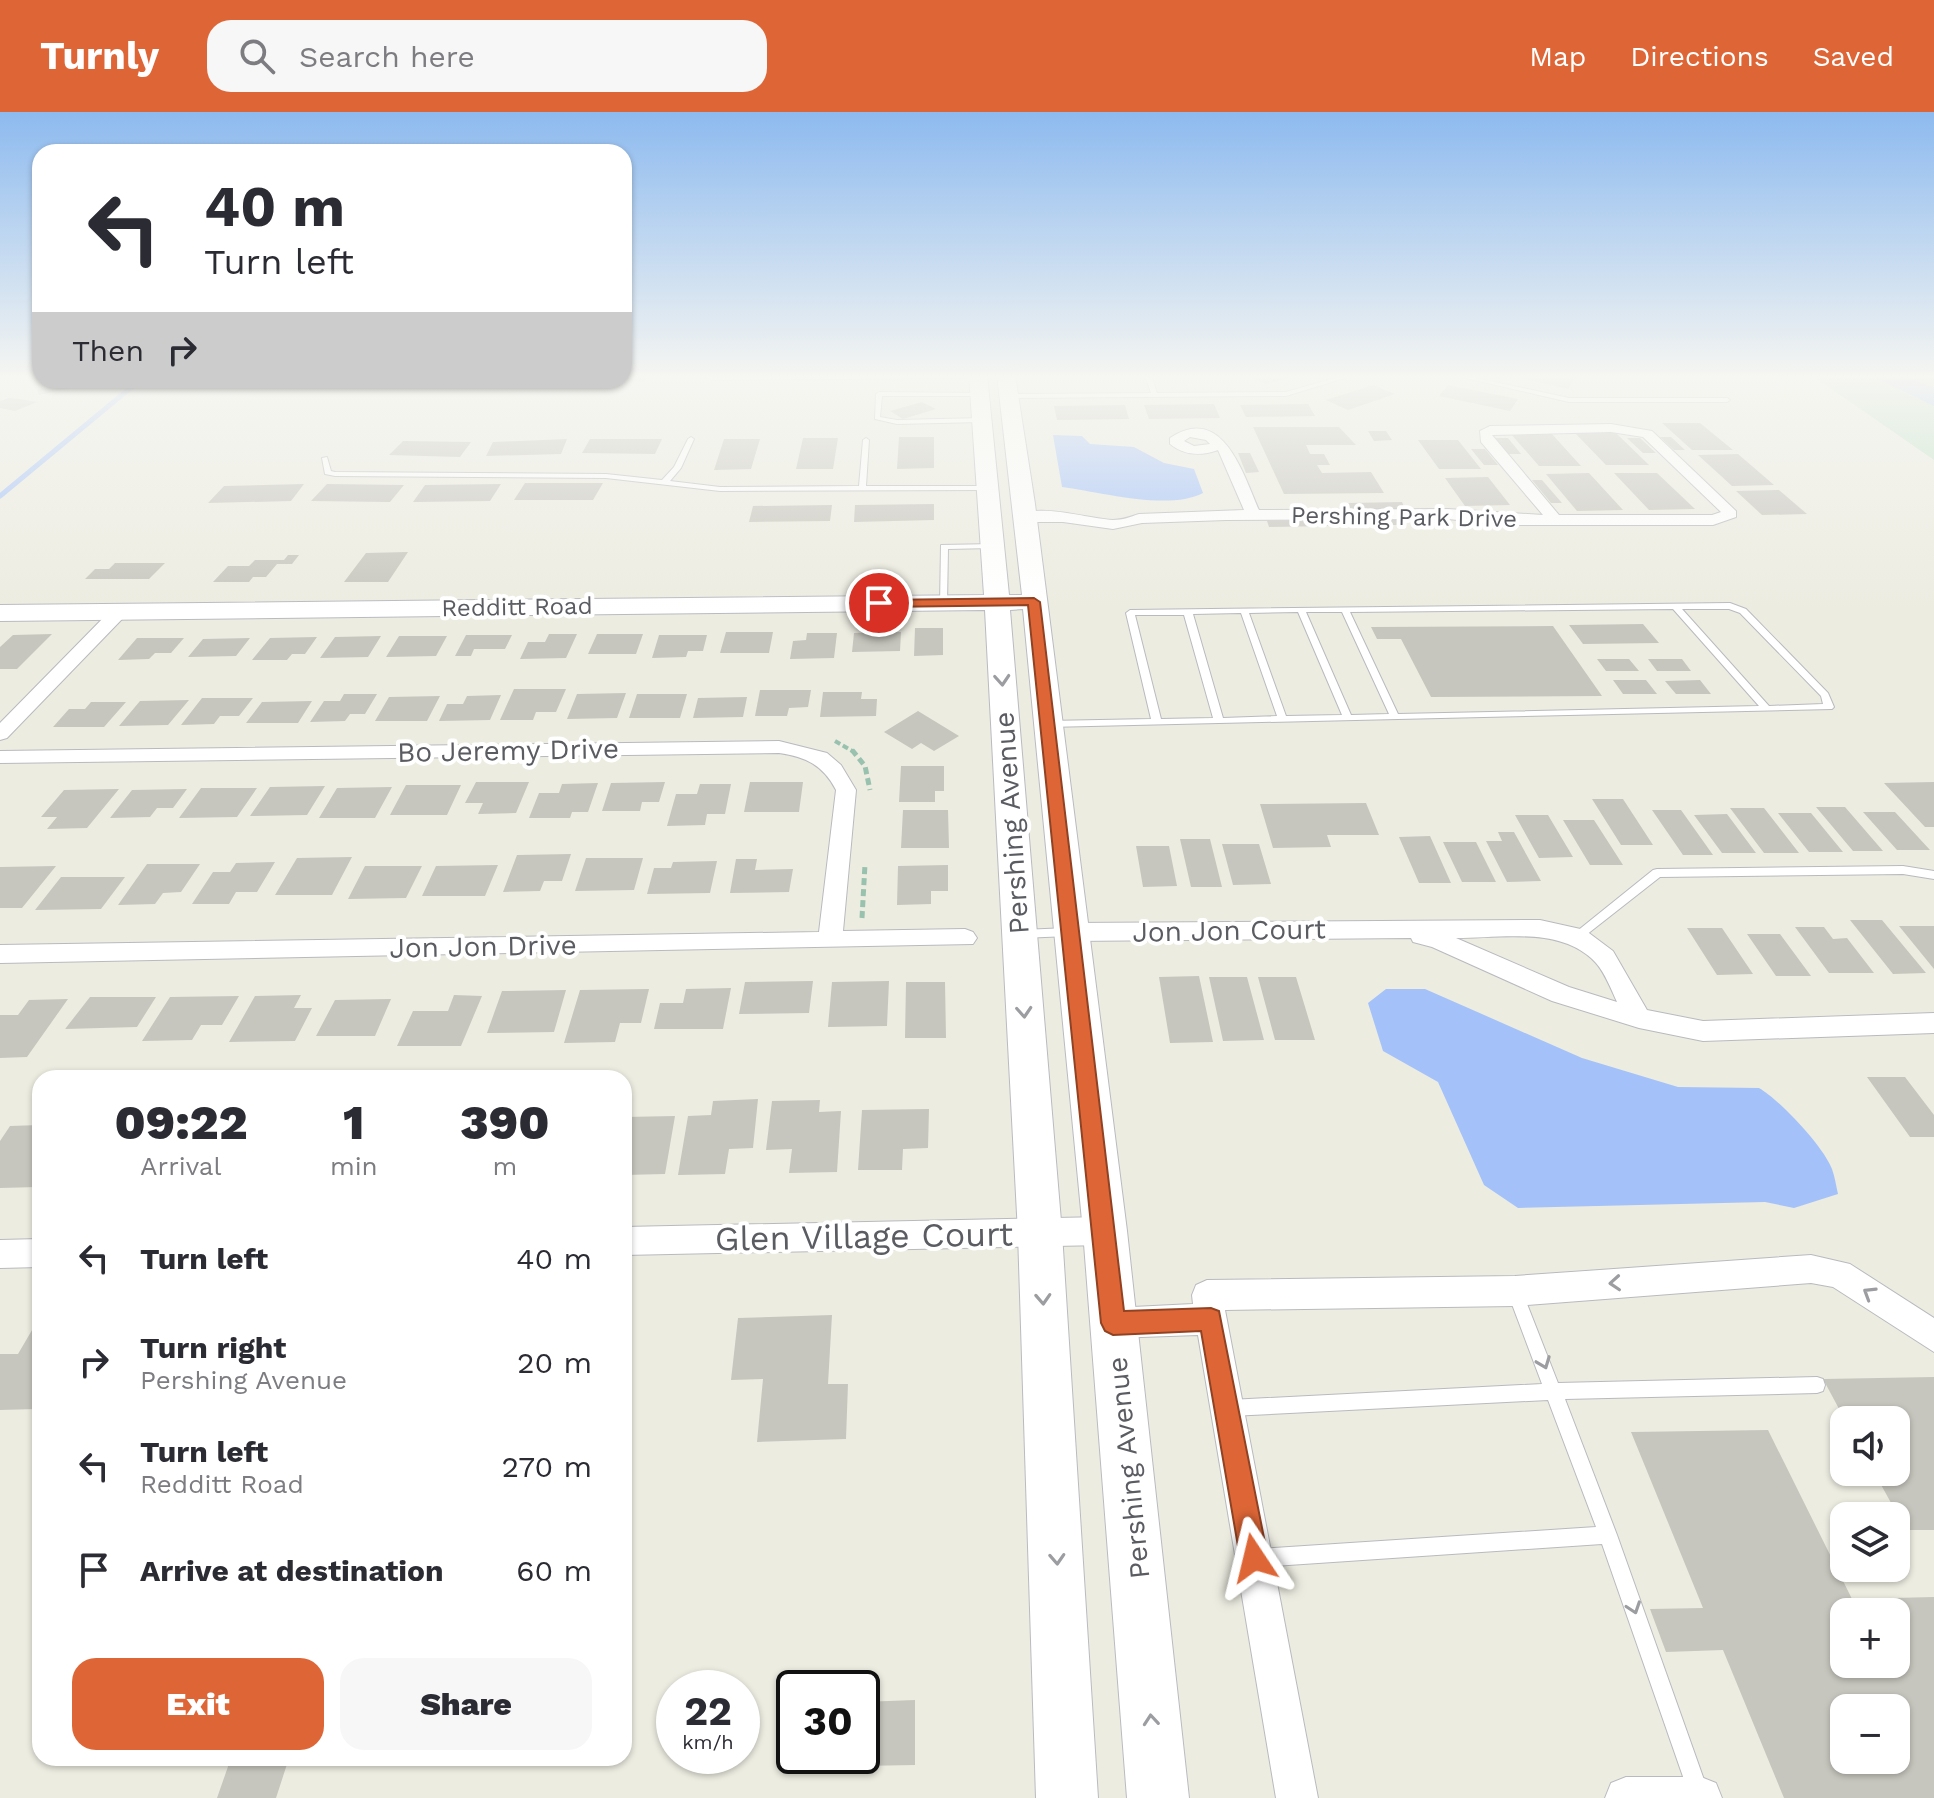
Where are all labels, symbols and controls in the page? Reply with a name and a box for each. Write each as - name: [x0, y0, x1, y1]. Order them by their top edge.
- search box: [207, 20, 767, 92]
- text: Turnly: [40, 34, 159, 78]
- icon: search: [235, 34, 279, 78]
- text: Search here: [299, 39, 475, 74]
- text: Map: [1529, 40, 1586, 73]
- text: Directions: [1630, 40, 1769, 73]
- text: Saved: [1813, 40, 1894, 73]
- text: 40 m: [204, 174, 345, 240]
- icon: left: [72, 176, 176, 280]
- text: Turn left: [204, 241, 354, 283]
- icon: right: [160, 328, 204, 372]
- text: Then: [72, 333, 144, 368]
- street label: Pershing Park Drive: [1291, 501, 1517, 533]
- pin: [845, 569, 913, 637]
- icon: arrive: [857, 581, 901, 625]
- street label: Redditt Road: [441, 592, 593, 622]
- one-way arrow: [993, 674, 1010, 687]
- street label: Pershing Avenue: [987, 711, 1036, 935]
- street label: Bo Jeremy Drive: [397, 732, 619, 769]
- street label: Jon Jon Court: [1132, 912, 1326, 949]
- street label: Jon Jon Drive: [389, 928, 577, 965]
- one-way arrow: [1015, 1006, 1032, 1019]
- text: 09:22: [114, 1094, 248, 1151]
- text: 1: [343, 1094, 365, 1151]
- text: 390: [460, 1094, 550, 1151]
- text: Arrival: [140, 1151, 222, 1181]
- text: min: [330, 1151, 378, 1181]
- text: m: [492, 1151, 517, 1181]
- street label: Glen Village Court: [714, 1213, 1014, 1259]
- icon: left: [72, 1236, 116, 1280]
- text: Turn left: [140, 1241, 268, 1276]
- text: 40 m: [516, 1241, 592, 1276]
- one-way arrow: [1608, 1274, 1621, 1291]
- one-way arrow: [1863, 1287, 1878, 1303]
- one-way arrow: [1035, 1293, 1052, 1306]
- text: Turn right: [140, 1330, 286, 1365]
- icon: right: [72, 1340, 116, 1384]
- text: 20 m: [517, 1345, 592, 1380]
- street label: Pershing Avenue: [1100, 1355, 1157, 1581]
- one-way arrow: [1534, 1355, 1551, 1369]
- text: Pershing Avenue: [140, 1365, 347, 1395]
- map controls: [1830, 1406, 1910, 1774]
- button: sound: [1830, 1406, 1910, 1486]
- text: Turn left: [140, 1434, 268, 1469]
- icon: left: [72, 1444, 116, 1488]
- text: 270 m: [501, 1449, 592, 1484]
- text: Redditt Road: [140, 1469, 304, 1499]
- button: layers: [1830, 1502, 1910, 1582]
- position arrow: [1212, 1516, 1296, 1600]
- icon: arrive: [72, 1548, 116, 1592]
- text: Arrive at destination: [140, 1553, 444, 1588]
- text: 60 m: [516, 1553, 592, 1588]
- one-way arrow: [1048, 1553, 1065, 1566]
- button: +: [1830, 1598, 1910, 1678]
- one-way arrow: [1624, 1600, 1641, 1614]
- button: Exit: [72, 1658, 324, 1750]
- button: Share: [340, 1658, 592, 1750]
- speed limit sign: 30: [776, 1670, 880, 1774]
- text: 22: [684, 1688, 732, 1735]
- button: −: [1830, 1694, 1910, 1774]
- one-way arrow: [1143, 1713, 1160, 1726]
- text: km/h: [682, 1730, 734, 1754]

